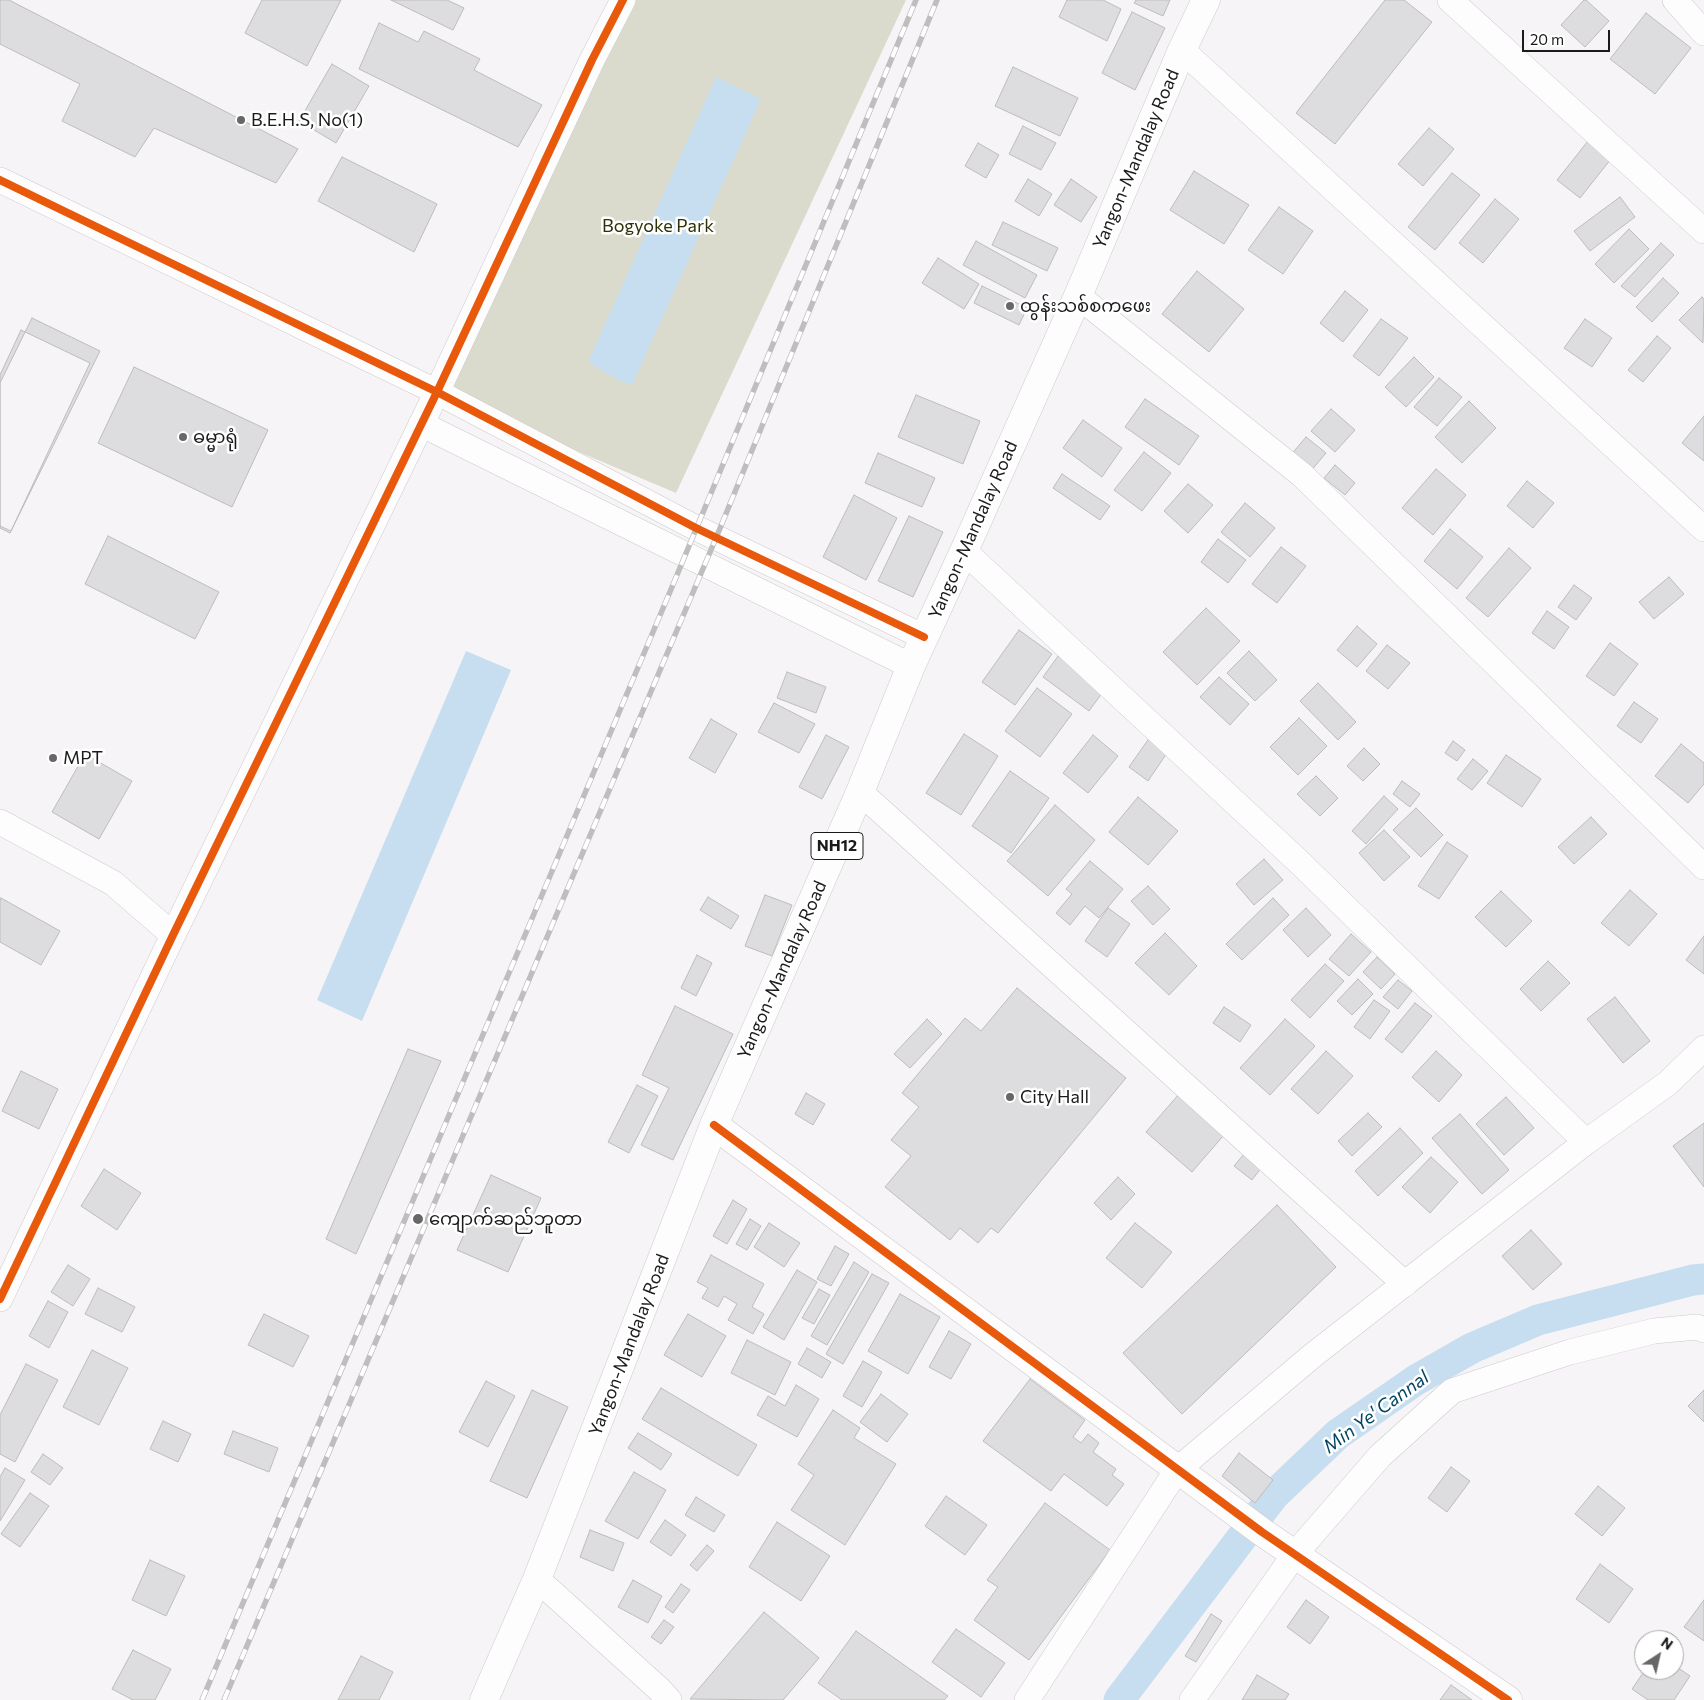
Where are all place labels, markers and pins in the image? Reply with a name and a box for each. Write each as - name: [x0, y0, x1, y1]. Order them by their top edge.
- place label: B.E.H.S, No(1): [251, 109, 363, 131]
- marker: B.E.H.S, No(1): [235, 114, 247, 126]
- place label: ထွန်းသစ်စကဖေး: [1020, 295, 1151, 317]
- marker: ထွန်းသစ်စကဖေး: [1004, 300, 1016, 312]
- place label: ဓမ္မာရုံ: [193, 426, 238, 448]
- marker: ဓမ္မာရုံ: [177, 431, 189, 443]
- place label: MPT: [63, 747, 103, 769]
- marker: MPT: [47, 752, 59, 764]
- place label: City Hall: [1020, 1086, 1089, 1108]
- marker: City Hall: [1004, 1091, 1016, 1103]
- place label: ကျောက်ဆည်ဘူတာ: [429, 1208, 582, 1230]
- marker: ကျောက်ဆည်ဘူတာ: [411, 1212, 425, 1226]

